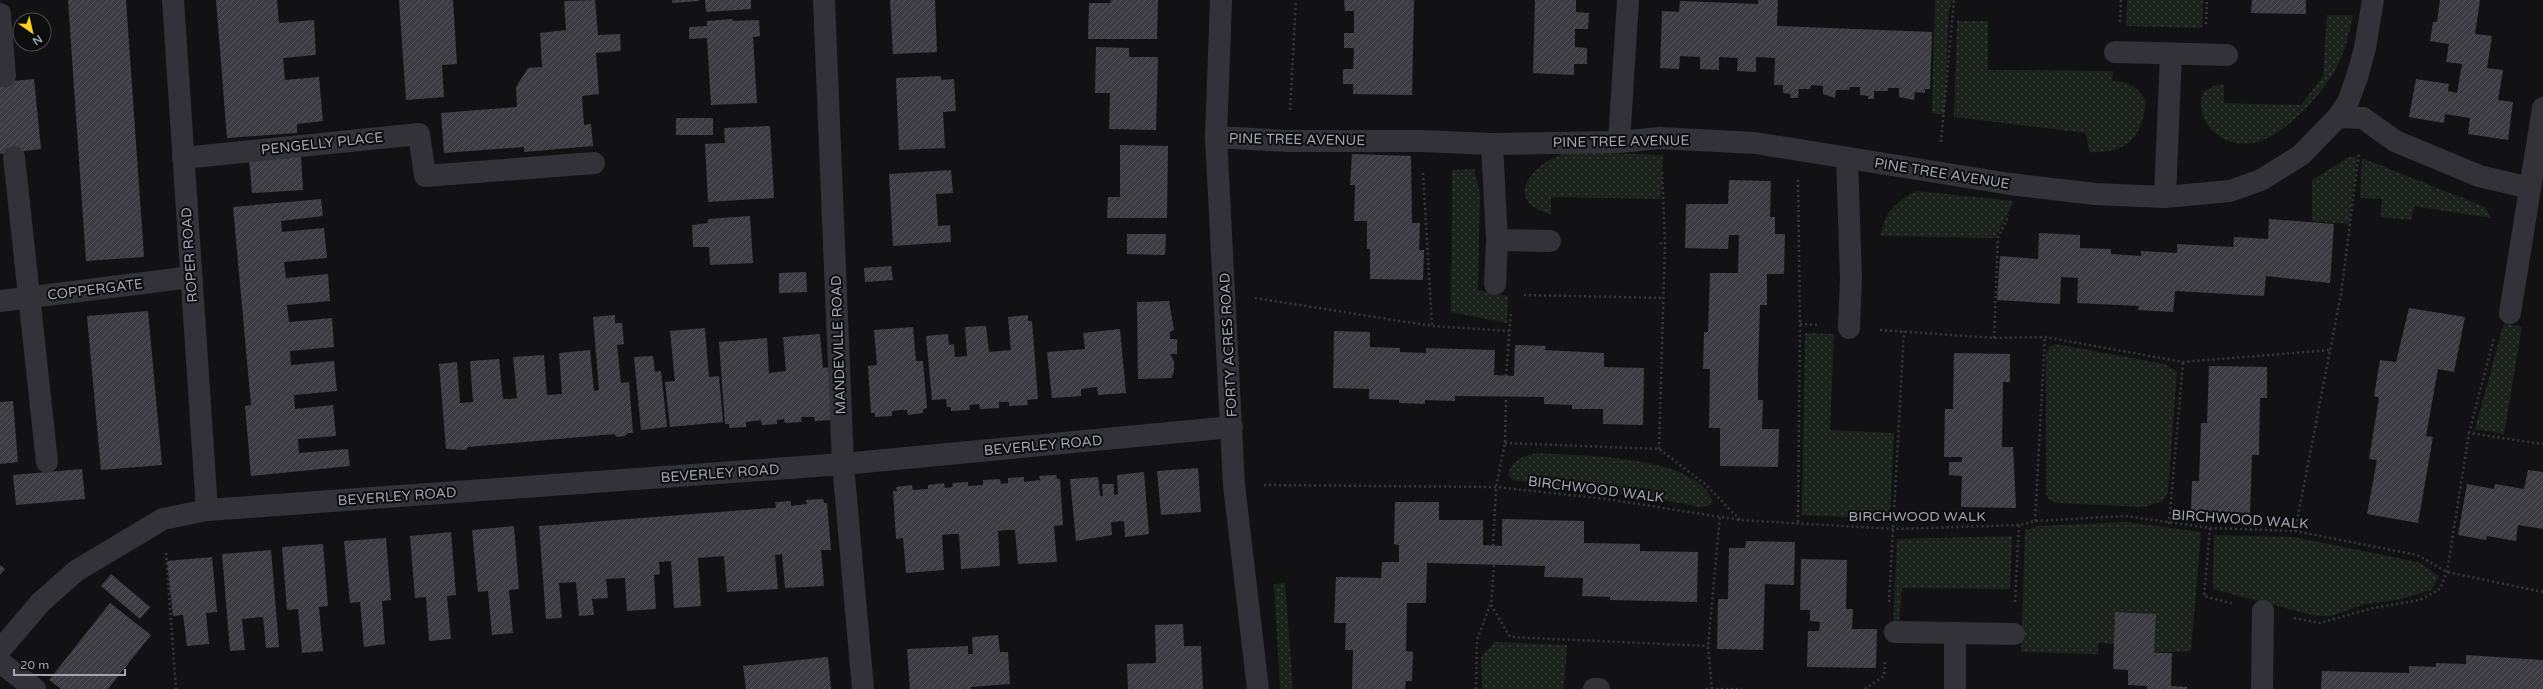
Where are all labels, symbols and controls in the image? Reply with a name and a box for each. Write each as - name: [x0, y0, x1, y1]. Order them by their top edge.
- north arrow: [12, 12, 52, 52]
- text: N: [30, 32, 45, 48]
- street label: PENGELLY PLACE: [260, 129, 384, 158]
- street label: PINE TREE AVENUE: [1229, 130, 1365, 149]
- street label: PINE TREE AVENUE: [1553, 132, 1689, 151]
- street label: PINE TREE AVENUE: [1873, 154, 2011, 193]
- street label: ROPER ROAD: [178, 207, 201, 303]
- street label: FORTY ACRES ROAD: [1216, 272, 1241, 418]
- street label: COPPERGATE: [46, 275, 144, 304]
- street label: MANDEVILLE ROAD: [828, 275, 849, 415]
- street label: BEVERLEY ROAD: [983, 432, 1103, 459]
- street label: BEVERLEY ROAD: [660, 461, 780, 486]
- street label: BIRCHWOOD WALK: [1527, 473, 1665, 506]
- street label: BEVERLEY ROAD: [337, 484, 457, 509]
- street label: BIRCHWOOD WALK: [2171, 506, 2309, 533]
- street label: BIRCHWOOD WALK: [1848, 508, 1986, 525]
- scale bar: [14, 651, 125, 677]
- text: 20 m: [20, 658, 49, 672]

